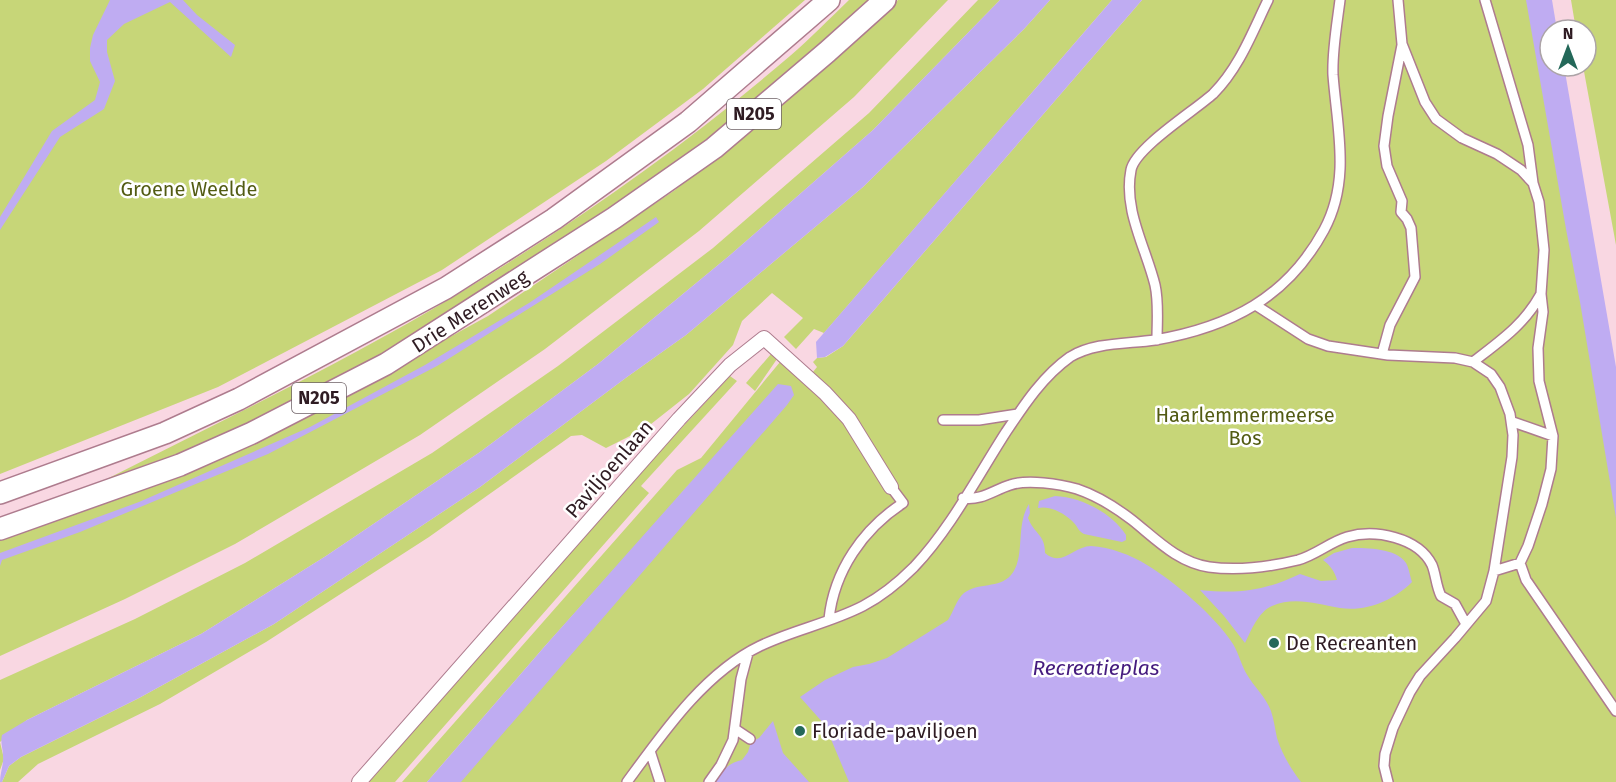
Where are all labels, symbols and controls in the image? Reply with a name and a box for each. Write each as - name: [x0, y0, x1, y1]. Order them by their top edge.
- north arrow: [1538, 18, 1598, 78]
- text: N: [1563, 24, 1573, 43]
- road number: N205: [727, 99, 781, 129]
- park label: Groene Weelde: [121, 177, 257, 201]
- street label: Drie Merenweg: [407, 264, 533, 358]
- road number: N205: [292, 383, 346, 413]
- park label: Haarlemmermeerse Bos: [1155, 403, 1335, 450]
- street label: Paviljoenlaan: [560, 415, 658, 523]
- place label: De Recreanten: [1286, 631, 1417, 655]
- marker: De Recreanten: [1267, 636, 1281, 650]
- water label: Recreatieplas: [1033, 655, 1160, 681]
- place label: Floriade-paviljoen: [812, 719, 978, 743]
- marker: Floriade-paviljoen: [793, 724, 807, 738]

